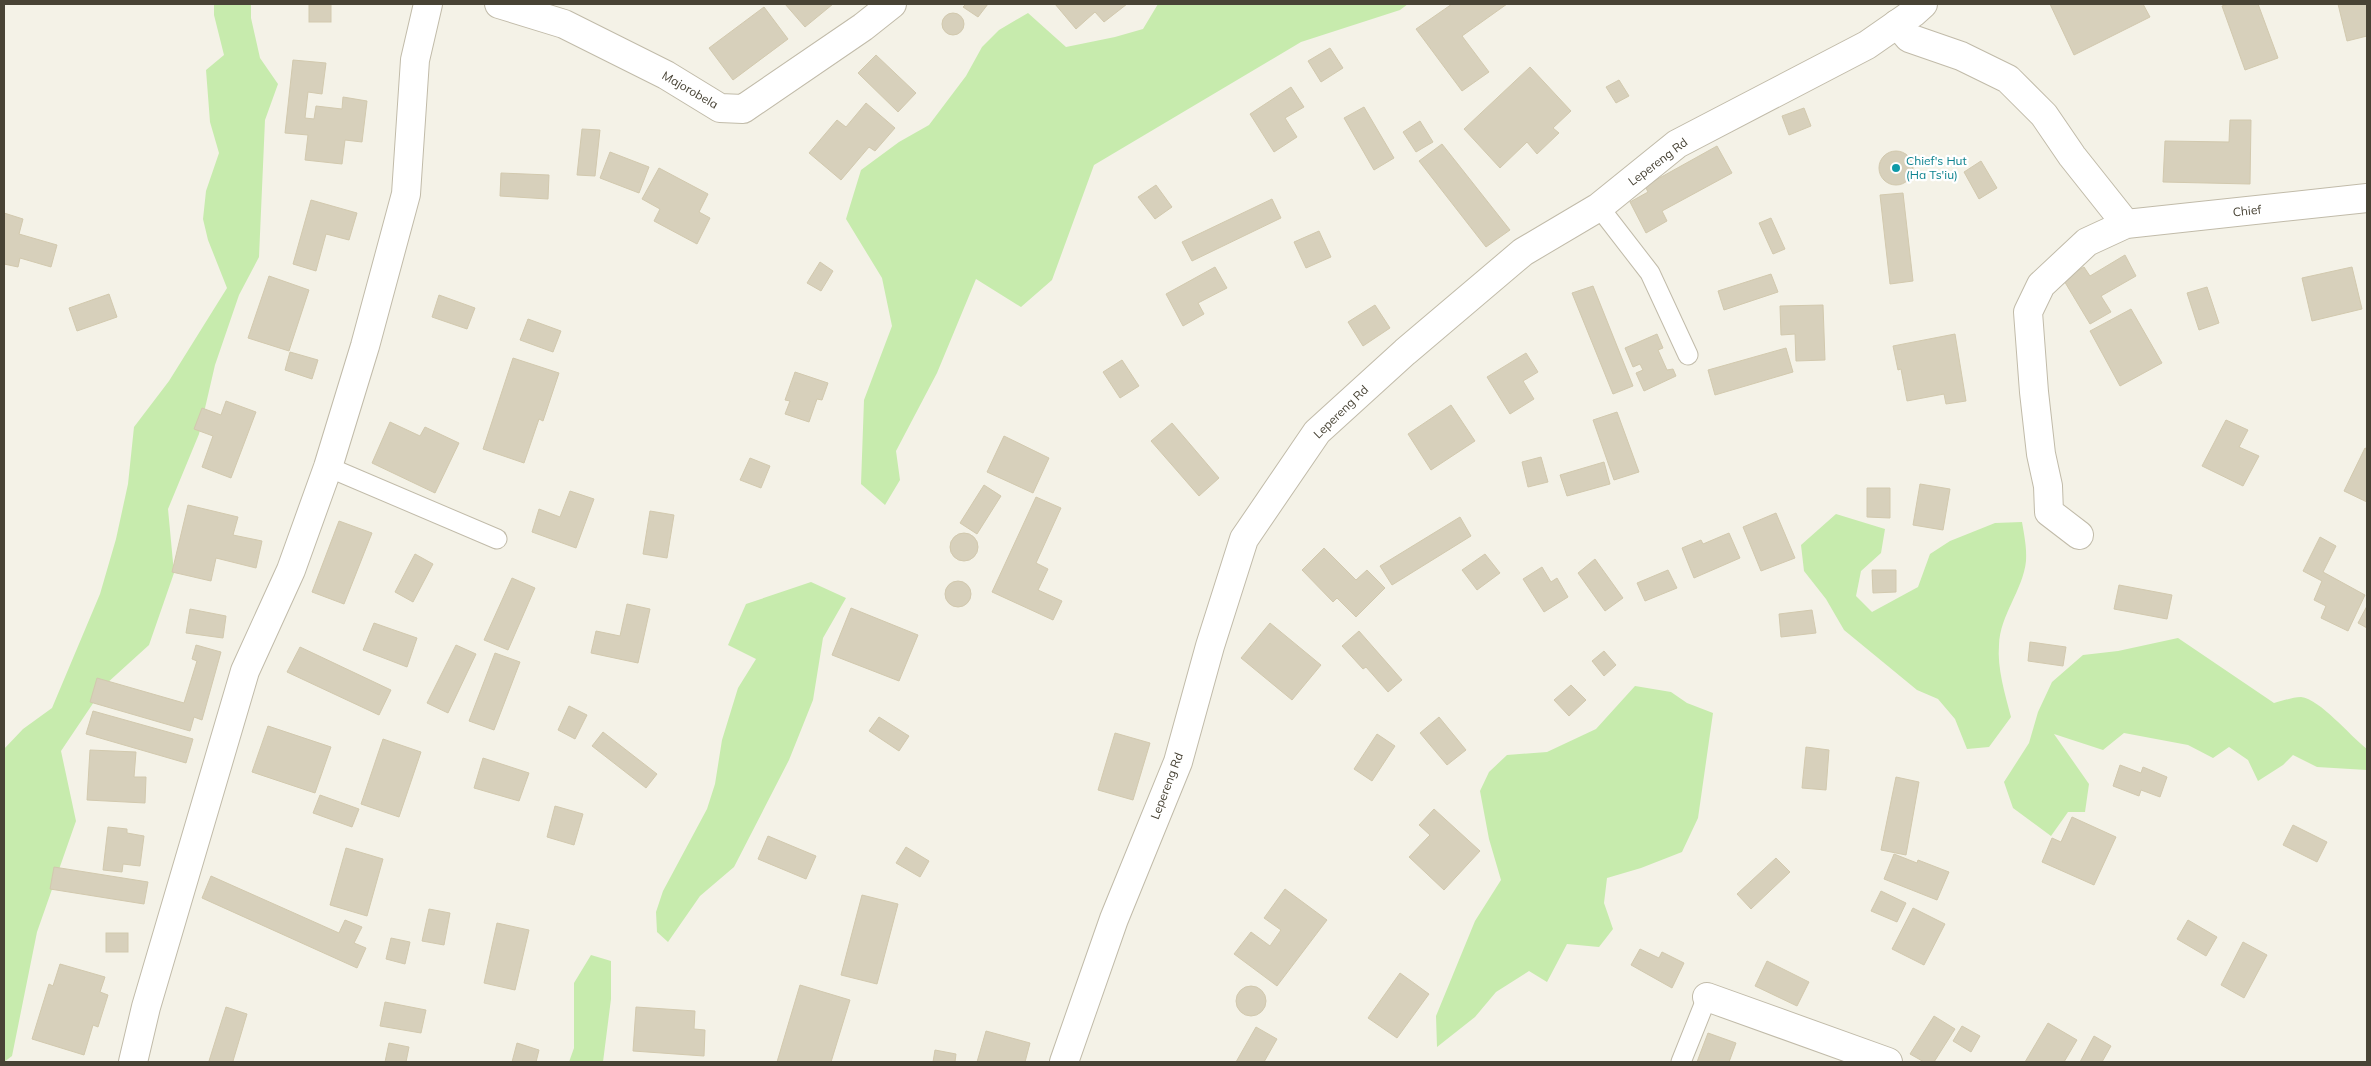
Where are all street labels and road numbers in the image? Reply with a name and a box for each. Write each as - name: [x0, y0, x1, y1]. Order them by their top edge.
- street label: Majorobela: [660, 68, 721, 112]
- street label: Lepereng Rd: [1625, 134, 1690, 189]
- street label: Chief: [2232, 201, 2263, 219]
- street label: Lepereng Rd: [1310, 382, 1371, 441]
- street label: Lepereng Rd: [1147, 750, 1186, 821]

